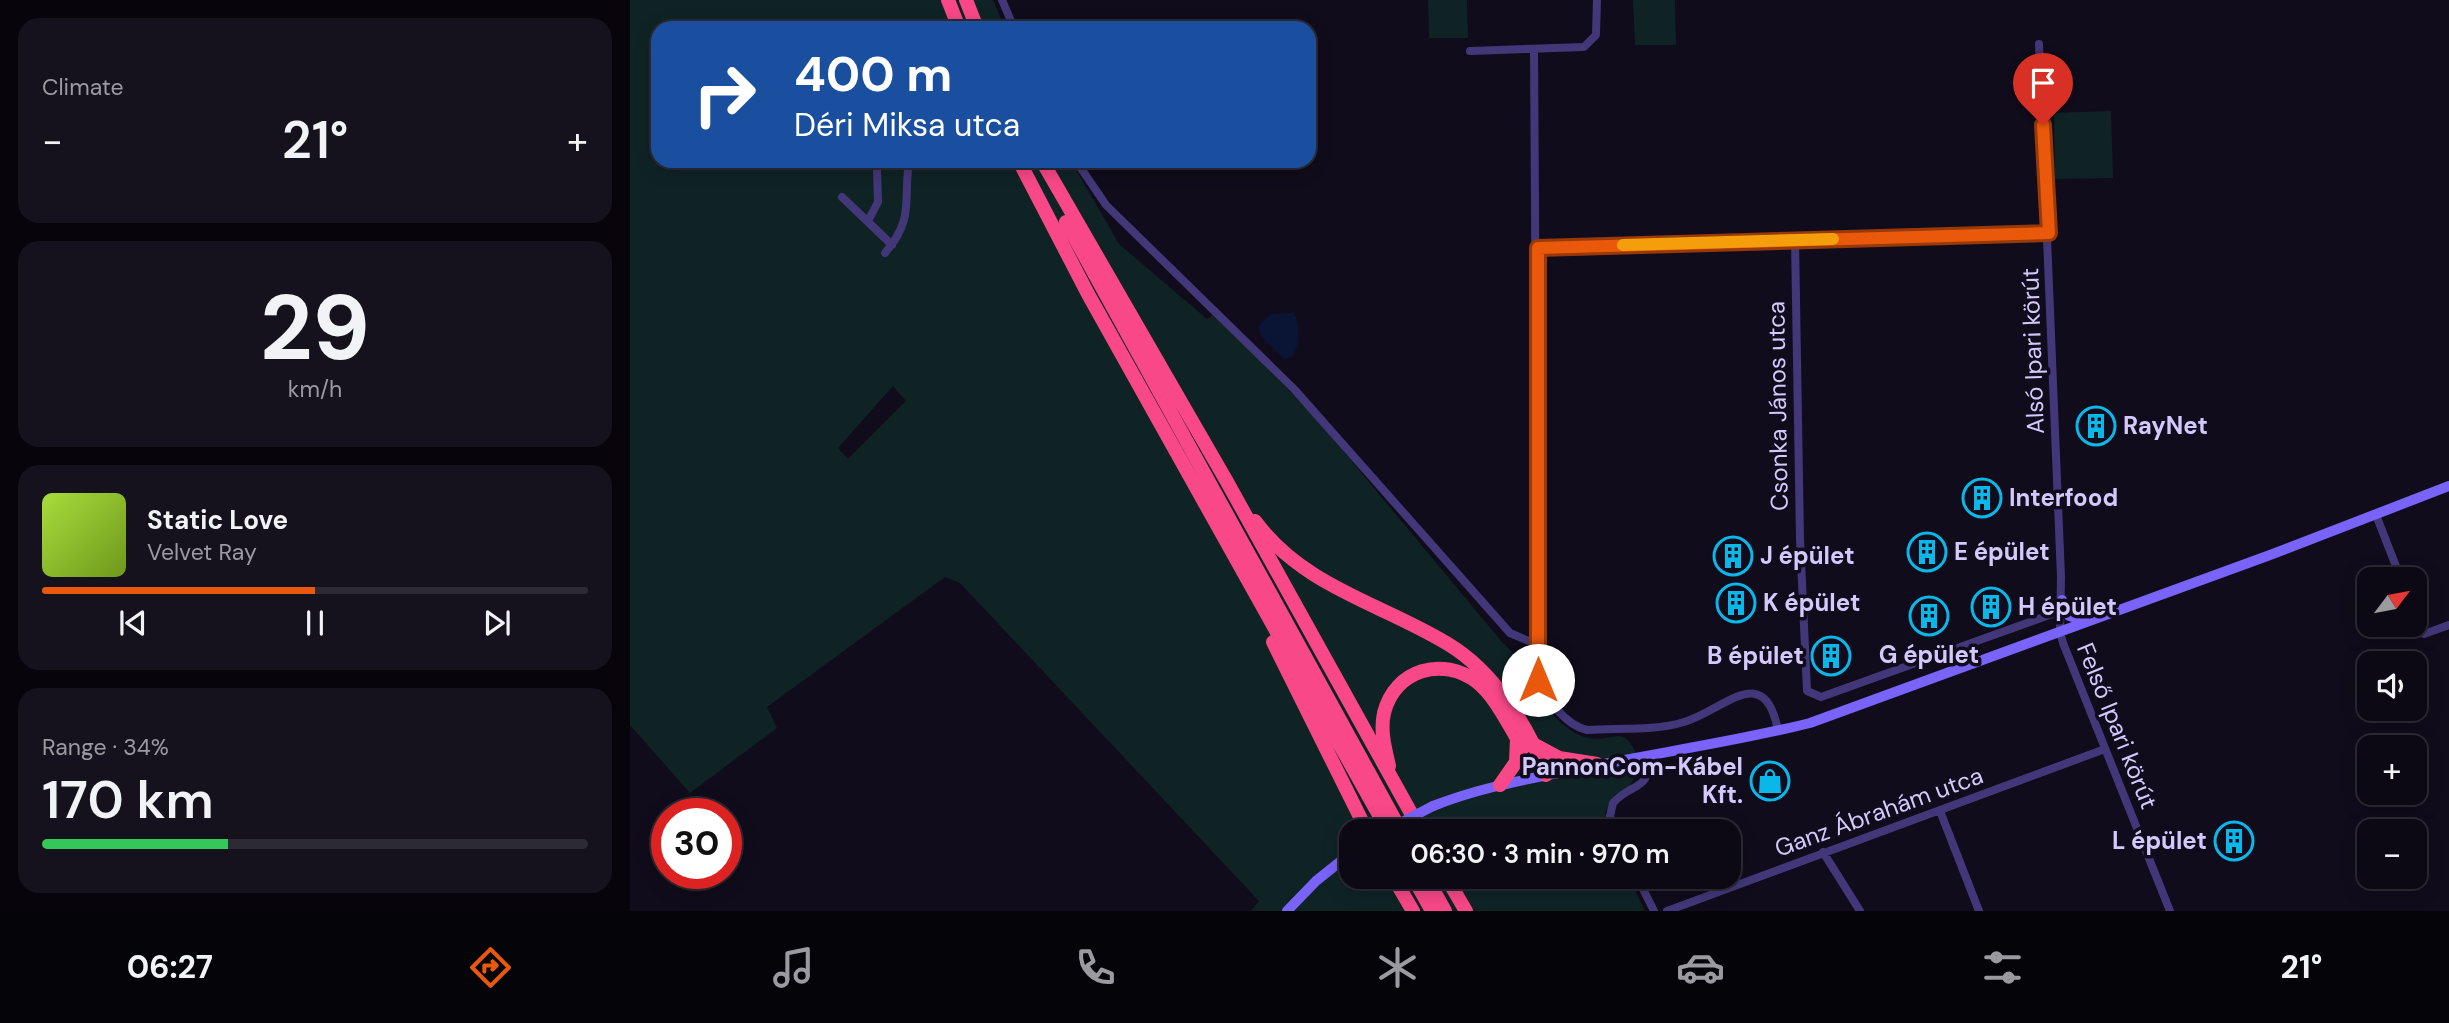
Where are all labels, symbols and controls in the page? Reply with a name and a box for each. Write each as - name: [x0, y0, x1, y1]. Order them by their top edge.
- text: 400 m: [794, 42, 952, 106]
- icon: right: [679, 49, 770, 140]
- pin: [2013, 53, 2073, 125]
- icon: arrive: [2024, 64, 2062, 102]
- text: Climate: [42, 72, 124, 102]
- text: Déri Miksa utca: [794, 104, 1020, 146]
- text: 21°: [282, 106, 348, 174]
- text: −: [42, 116, 63, 166]
- text: +: [567, 116, 588, 166]
- street label: Alsó Ipari körút: [2014, 267, 2051, 435]
- text: 29: [260, 269, 370, 387]
- street label: Csonka János utca: [1760, 301, 1795, 511]
- text: km/h: [288, 374, 342, 404]
- building icon: RayNet: [2075, 405, 2117, 447]
- place label: RayNet: [2123, 410, 2208, 441]
- building icon: Interfood: [1961, 477, 2003, 519]
- place label: Interfood: [2009, 482, 2118, 513]
- text: Static Love: [147, 503, 288, 537]
- building icon: E épület: [1906, 531, 1948, 573]
- building icon: J épület: [1712, 535, 1754, 577]
- place label: E épület: [1954, 536, 2050, 567]
- text: Velvet Ray: [147, 537, 257, 567]
- place label: J épület: [1760, 540, 1855, 571]
- north arrow: [2357, 567, 2427, 637]
- map controls: [2357, 567, 2427, 889]
- building icon: K épület: [1715, 582, 1757, 624]
- building icon: H épület: [1970, 586, 2012, 628]
- place label: K épület: [1763, 587, 1860, 618]
- place label: H épület: [2018, 591, 2117, 622]
- building icon: G épület: [1908, 595, 1950, 637]
- icon: previous: [114, 604, 152, 642]
- icon: pause: [296, 604, 334, 642]
- icon: next: [478, 604, 516, 642]
- building icon: B épület: [1810, 635, 1852, 677]
- street label: Felső Ipari körút: [2070, 638, 2165, 813]
- place label: G épület: [1879, 639, 1979, 670]
- place label: B épület: [1707, 640, 1804, 671]
- position arrow: [1501, 643, 1575, 717]
- button: sound: [2357, 651, 2427, 721]
- text: Range · 34%: [42, 732, 169, 762]
- button: +: [2357, 735, 2427, 805]
- place label: PannonCom-Kábel Kft.: [1522, 751, 1743, 810]
- street label: Ganz Ábrahám utca: [1770, 759, 1987, 864]
- shop icon: PannonCom-Kábel Kft.: [1749, 760, 1791, 802]
- text: 170 km: [42, 766, 214, 834]
- speed limit sign: 30: [651, 798, 742, 889]
- button: −: [2357, 819, 2427, 889]
- building icon: L épület: [2213, 820, 2255, 862]
- place label: L épület: [2112, 825, 2207, 856]
- text: 06:30 · 3 min · 970 m: [1410, 837, 1670, 871]
- icon: directions: [466, 943, 515, 992]
- icon: music: [769, 943, 818, 992]
- icon: phone: [1071, 943, 1120, 992]
- icon: climate: [1373, 943, 1422, 992]
- icon: car: [1676, 943, 1725, 992]
- icon: filters: [1978, 943, 2027, 992]
- text: 06:27: [127, 946, 213, 988]
- text: 21°: [2281, 946, 2322, 988]

